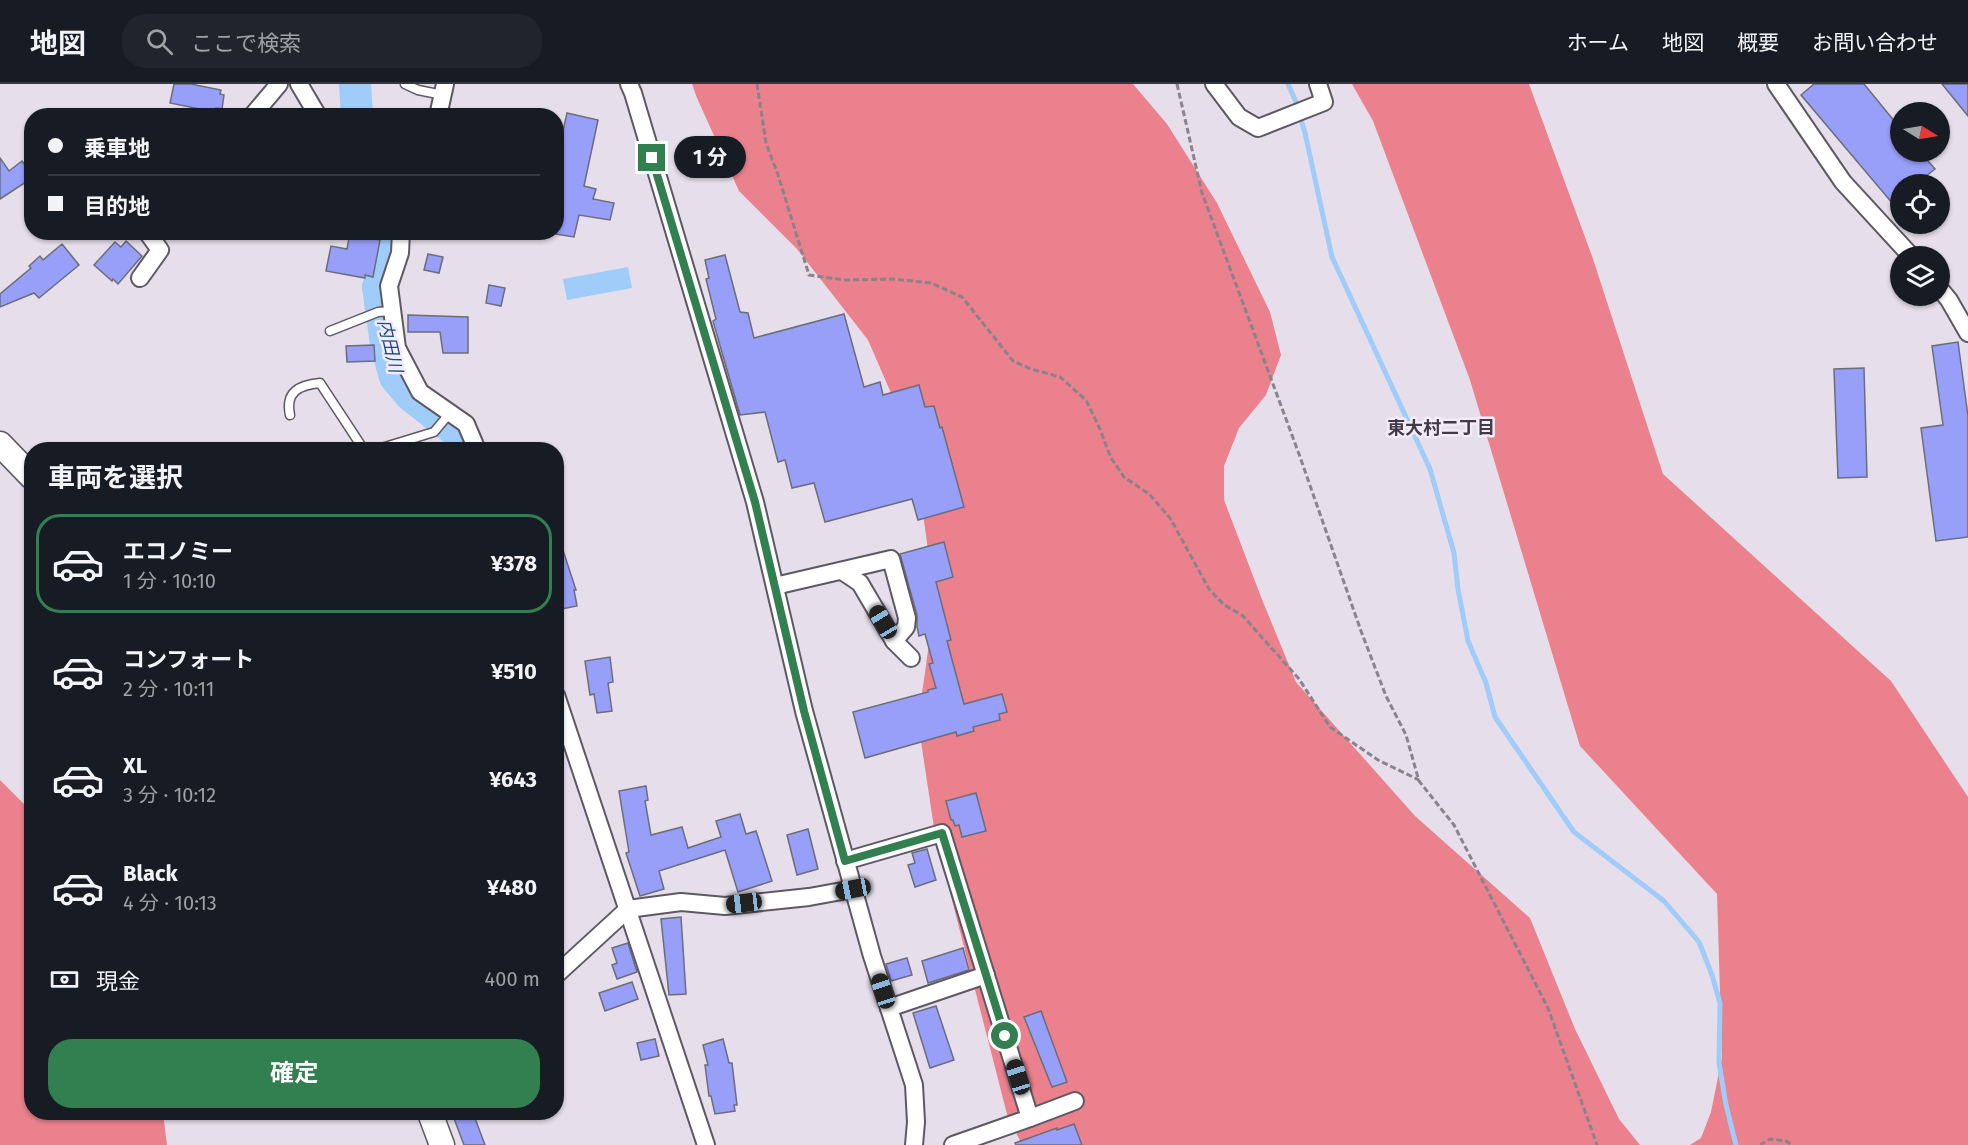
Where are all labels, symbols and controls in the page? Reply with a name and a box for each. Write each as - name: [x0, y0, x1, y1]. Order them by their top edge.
- search box: [122, 14, 542, 68]
- icon: search: [143, 25, 176, 58]
- text: 地図: [30, 27, 86, 60]
- text: ここで検索: [191, 30, 301, 57]
- text: ホーム: [1567, 30, 1629, 56]
- text: 地図: [1662, 30, 1704, 56]
- text: 概要: [1737, 30, 1779, 56]
- text: お問い合わせ: [1812, 30, 1938, 56]
- north arrow: [1890, 102, 1950, 162]
- map controls: [1890, 102, 1950, 306]
- text: 乗車地: [84, 135, 150, 162]
- callout: 1 分: [673, 137, 745, 179]
- route end: [638, 144, 665, 171]
- text: 1 分: [693, 145, 727, 169]
- button: locate: [1890, 174, 1950, 234]
- text: 目的地: [84, 193, 150, 220]
- button: layers: [1890, 246, 1950, 306]
- water label: 内田川: [373, 317, 407, 377]
- district label: 東大村二丁目: [1387, 417, 1495, 439]
- text: 車両を選択: [48, 462, 183, 494]
- icon: car: [51, 537, 105, 591]
- text: エコノミー: [123, 538, 233, 565]
- text: ¥378: [491, 550, 537, 577]
- text: 1 分 · 10:10: [123, 569, 216, 593]
- car: [866, 602, 900, 642]
- icon: car: [51, 645, 105, 699]
- text: コンフォート: [123, 646, 254, 673]
- text: ¥510: [491, 658, 537, 685]
- text: 2 分 · 10:11: [123, 677, 214, 701]
- text: XL: [123, 752, 147, 779]
- icon: car: [51, 753, 105, 807]
- text: ¥643: [489, 766, 537, 793]
- text: 3 分 · 10:12: [123, 783, 216, 807]
- text: Black: [123, 860, 178, 887]
- icon: car: [51, 861, 105, 915]
- text: ¥480: [487, 874, 537, 901]
- car: [834, 877, 872, 901]
- text: 4 分 · 10:13: [123, 891, 217, 915]
- car: [725, 892, 763, 914]
- icon: cash: [48, 963, 81, 996]
- text: 400 m: [485, 967, 540, 991]
- text: 現金: [96, 968, 140, 995]
- car: [869, 971, 897, 1011]
- route start: [991, 1022, 1018, 1049]
- button: 確定: [48, 1039, 540, 1108]
- car: [1004, 1057, 1032, 1097]

